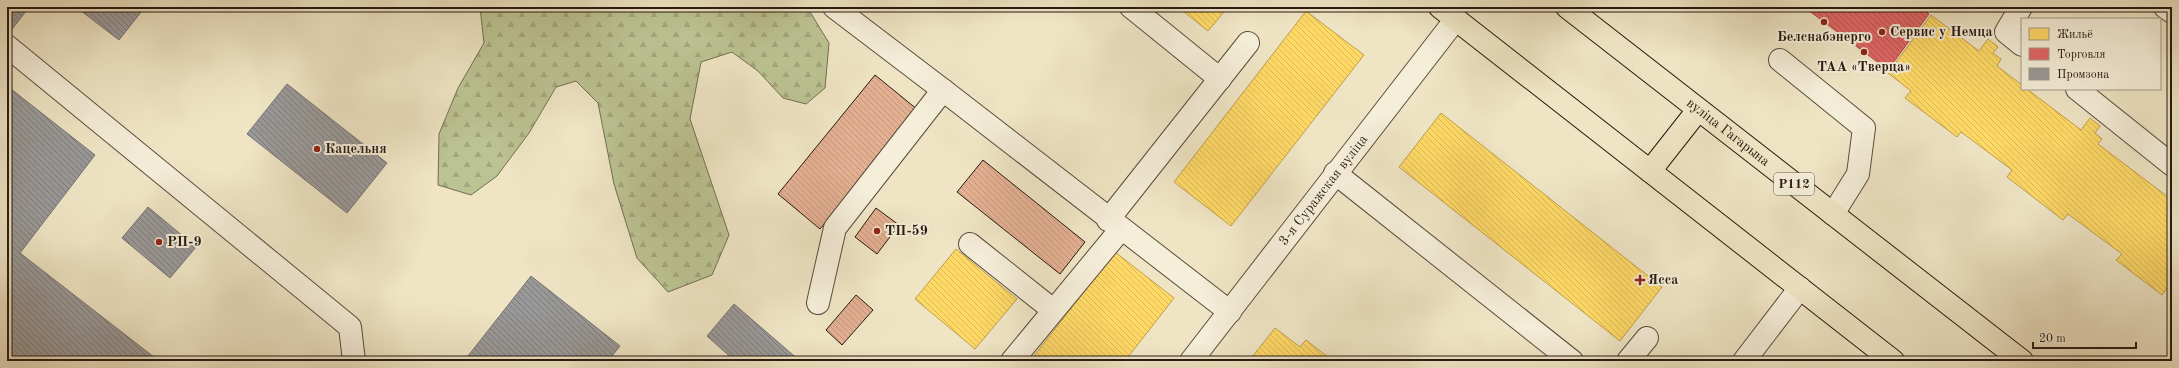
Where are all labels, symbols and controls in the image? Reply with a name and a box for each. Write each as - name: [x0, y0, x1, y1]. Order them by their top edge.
- marker: Белснабэнерго: [1819, 17, 1829, 27]
- legend: [2021, 18, 2161, 90]
- place label: Сервис у Немца: [1890, 25, 1993, 39]
- marker: Сервис у Немца: [1877, 27, 1887, 37]
- text: Жильё: [2057, 29, 2093, 41]
- place label: Белснабэнерго: [1777, 30, 1871, 44]
- marker: ТАА «Тверца»: [1859, 47, 1869, 57]
- text: Торговля: [2057, 49, 2106, 61]
- place label: ТАА «Тверца»: [1817, 60, 1911, 74]
- text: Промзона: [2057, 69, 2109, 81]
- street label: вуліца Гагарына: [1684, 96, 1772, 169]
- street label: 3-я Суражская вуліца: [1276, 132, 1370, 248]
- place label: Кацельня: [325, 142, 387, 156]
- marker: Кацельня: [312, 144, 322, 154]
- road number: Р112: [1774, 173, 1814, 195]
- place label: ТП-59: [885, 224, 928, 238]
- marker: ТП-59: [872, 226, 882, 236]
- place label: РП-9: [167, 235, 202, 249]
- marker: РП-9: [154, 237, 164, 247]
- place label: Ясса: [1648, 273, 1678, 287]
- marker: Ясса: [1635, 275, 1645, 285]
- scale bar: [2033, 324, 2136, 350]
- text: 20 m: [2039, 333, 2066, 345]

